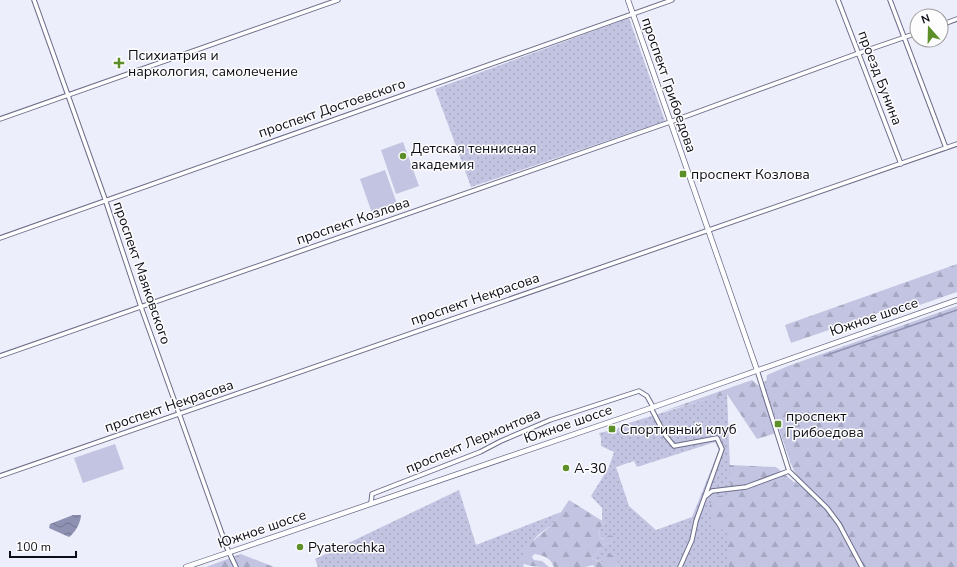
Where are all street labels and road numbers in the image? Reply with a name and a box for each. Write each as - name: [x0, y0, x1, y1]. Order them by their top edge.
- street label: проспект Грибоедова: [637, 15, 701, 155]
- street label: проезд Бунина: [853, 28, 907, 128]
- street label: проспект Достоевского: [256, 74, 408, 142]
- street label: проспект Козлова: [294, 193, 412, 249]
- street label: проспект Маяковского: [109, 199, 175, 347]
- street label: проспект Некрасова: [408, 268, 542, 330]
- street label: Южное шоссе: [827, 293, 921, 341]
- street label: проспект Некрасова: [102, 375, 236, 437]
- street label: Южное шоссе: [521, 400, 615, 448]
- street label: проспект Лермонтова: [403, 404, 543, 478]
- street label: Южное шоссе: [215, 505, 309, 553]

